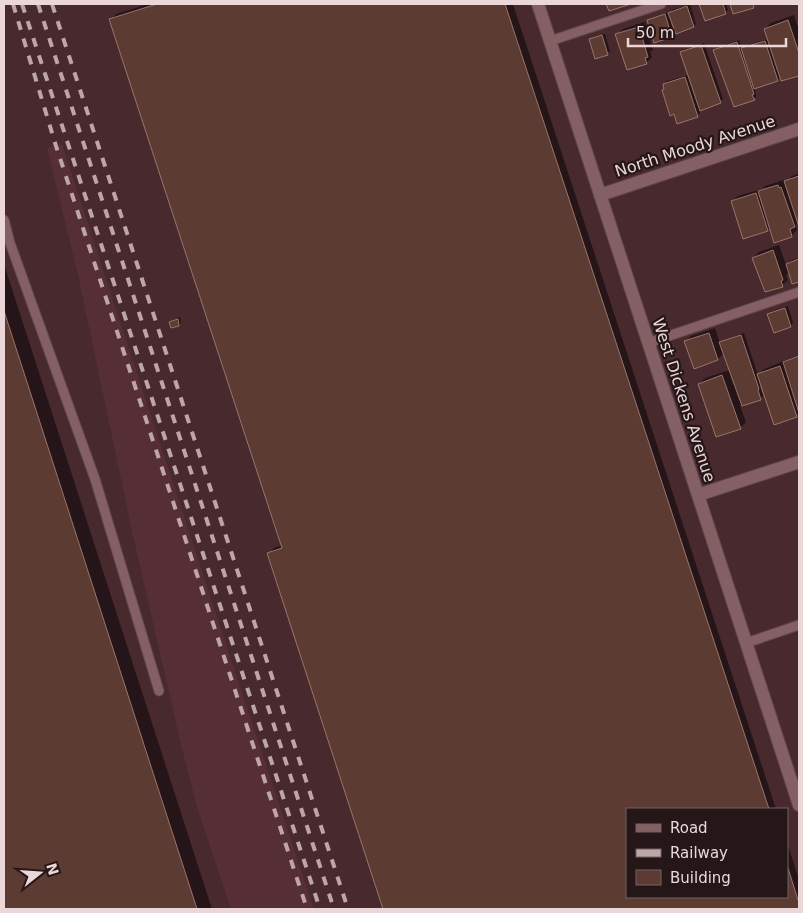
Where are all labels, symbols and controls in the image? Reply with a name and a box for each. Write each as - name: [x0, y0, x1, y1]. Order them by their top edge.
- scale bar: [628, 15, 786, 47]
- text: 50 m: [636, 24, 674, 42]
- street label: North Moody Avenue: [612, 111, 778, 181]
- street label: West Dickens Avenue: [648, 315, 720, 485]
- legend: [626, 808, 788, 898]
- text: Road: [670, 819, 708, 837]
- text: Railway: [670, 844, 728, 862]
- north arrow: [15, 848, 65, 898]
- text: N: [43, 861, 62, 877]
- text: Building: [670, 869, 731, 887]

